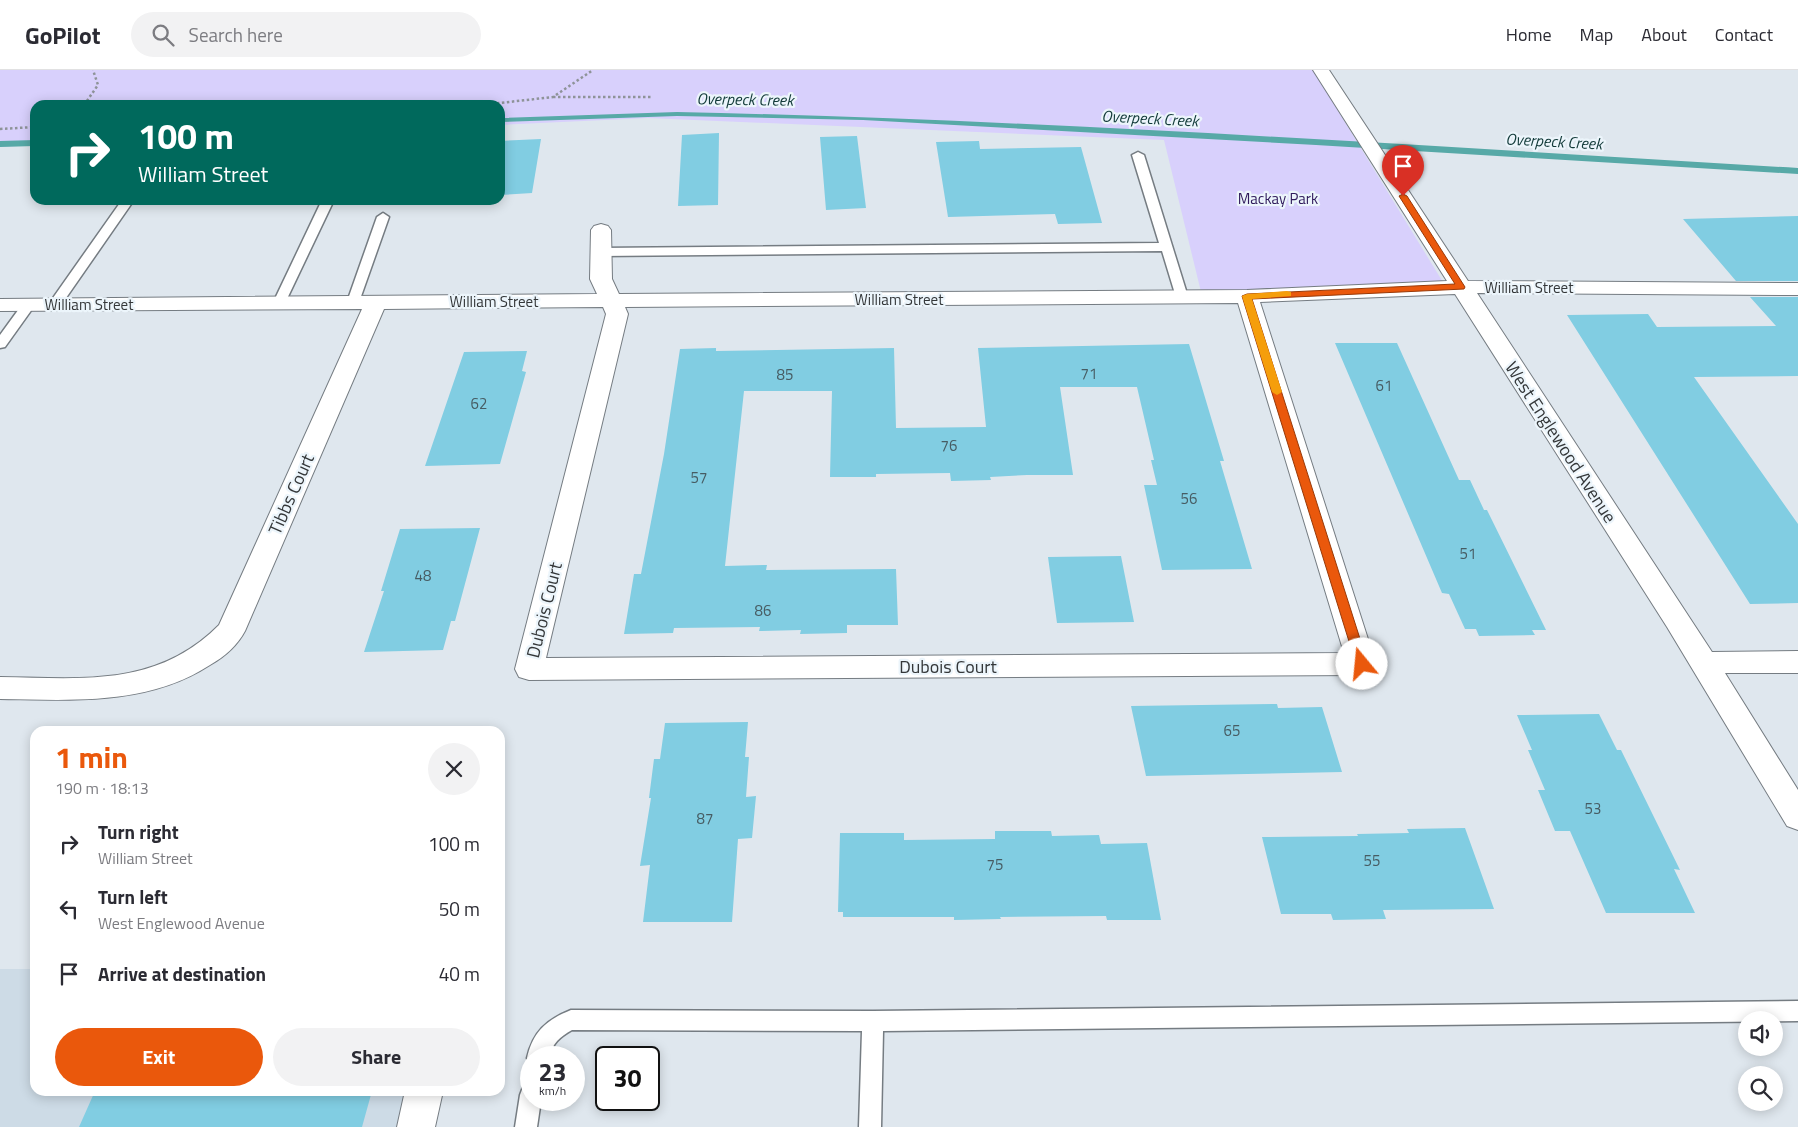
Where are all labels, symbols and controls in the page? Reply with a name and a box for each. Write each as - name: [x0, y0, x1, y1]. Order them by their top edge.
- search box: [131, 12, 481, 57]
- text: GoPilot: [25, 17, 101, 53]
- text: Search here: [189, 20, 283, 49]
- icon: search: [149, 21, 177, 49]
- text: Home: [1506, 21, 1552, 48]
- text: Map: [1580, 21, 1613, 48]
- text: About: [1641, 21, 1687, 48]
- text: Contact: [1715, 21, 1773, 48]
- water label: Overpeck Creek: [696, 86, 796, 112]
- water label: Overpeck Creek: [1101, 103, 1201, 133]
- text: 100 m: [138, 109, 234, 163]
- icon: right: [55, 120, 120, 185]
- water label: Overpeck Creek: [1505, 126, 1605, 156]
- pin: [1382, 145, 1424, 196]
- icon: arrive: [1389, 152, 1417, 180]
- text: William Street: [138, 157, 268, 191]
- park label: Mackay Park: [1238, 187, 1318, 210]
- street label: William Street: [1485, 276, 1574, 299]
- street label: William Street: [855, 288, 944, 311]
- street label: William Street: [450, 290, 539, 313]
- street label: William Street: [45, 293, 134, 316]
- street label: West Englewood Avenue: [1499, 356, 1623, 528]
- house number: 71: [1081, 362, 1097, 385]
- house number: 85: [777, 363, 793, 386]
- house number: 61: [1376, 374, 1392, 397]
- house number: 62: [471, 392, 487, 415]
- house number: 76: [941, 434, 957, 457]
- street label: Tibbs Court: [261, 449, 321, 539]
- house number: 57: [691, 466, 707, 489]
- house number: 56: [1181, 487, 1197, 510]
- house number: 51: [1460, 542, 1476, 565]
- street label: Dubois Court: [519, 559, 569, 661]
- house number: 48: [415, 564, 431, 587]
- house number: 86: [755, 599, 771, 622]
- position arrow: [1335, 637, 1387, 689]
- street label: Dubois Court: [899, 653, 997, 680]
- house number: 65: [1224, 719, 1240, 742]
- text: 1 min: [55, 734, 128, 780]
- button: close: [428, 743, 480, 795]
- text: 190 m · 18:13: [55, 776, 149, 800]
- house number: 53: [1585, 797, 1601, 820]
- house number: 87: [697, 807, 713, 830]
- text: Turn right: [98, 817, 179, 846]
- text: 100 m: [428, 829, 480, 858]
- icon: right: [55, 830, 83, 858]
- text: William Street: [98, 846, 193, 870]
- house number: 55: [1364, 849, 1380, 872]
- house number: 75: [987, 853, 1003, 876]
- text: Turn left: [98, 882, 168, 911]
- text: 50 m: [439, 894, 480, 923]
- icon: left: [55, 895, 83, 923]
- text: West Englewood Avenue: [98, 911, 265, 935]
- text: Arrive at destination: [98, 959, 266, 988]
- text: 40 m: [439, 959, 480, 988]
- icon: arrive: [55, 960, 83, 988]
- map controls: [1738, 1011, 1783, 1111]
- button: sound: [1738, 1011, 1783, 1056]
- button: Exit: [55, 1028, 263, 1086]
- button: Share: [273, 1028, 480, 1086]
- speed limit sign: 30: [595, 1046, 660, 1111]
- text: 23: [538, 1053, 567, 1091]
- button: search: [1738, 1066, 1783, 1111]
- text: km/h: [539, 1081, 566, 1100]

